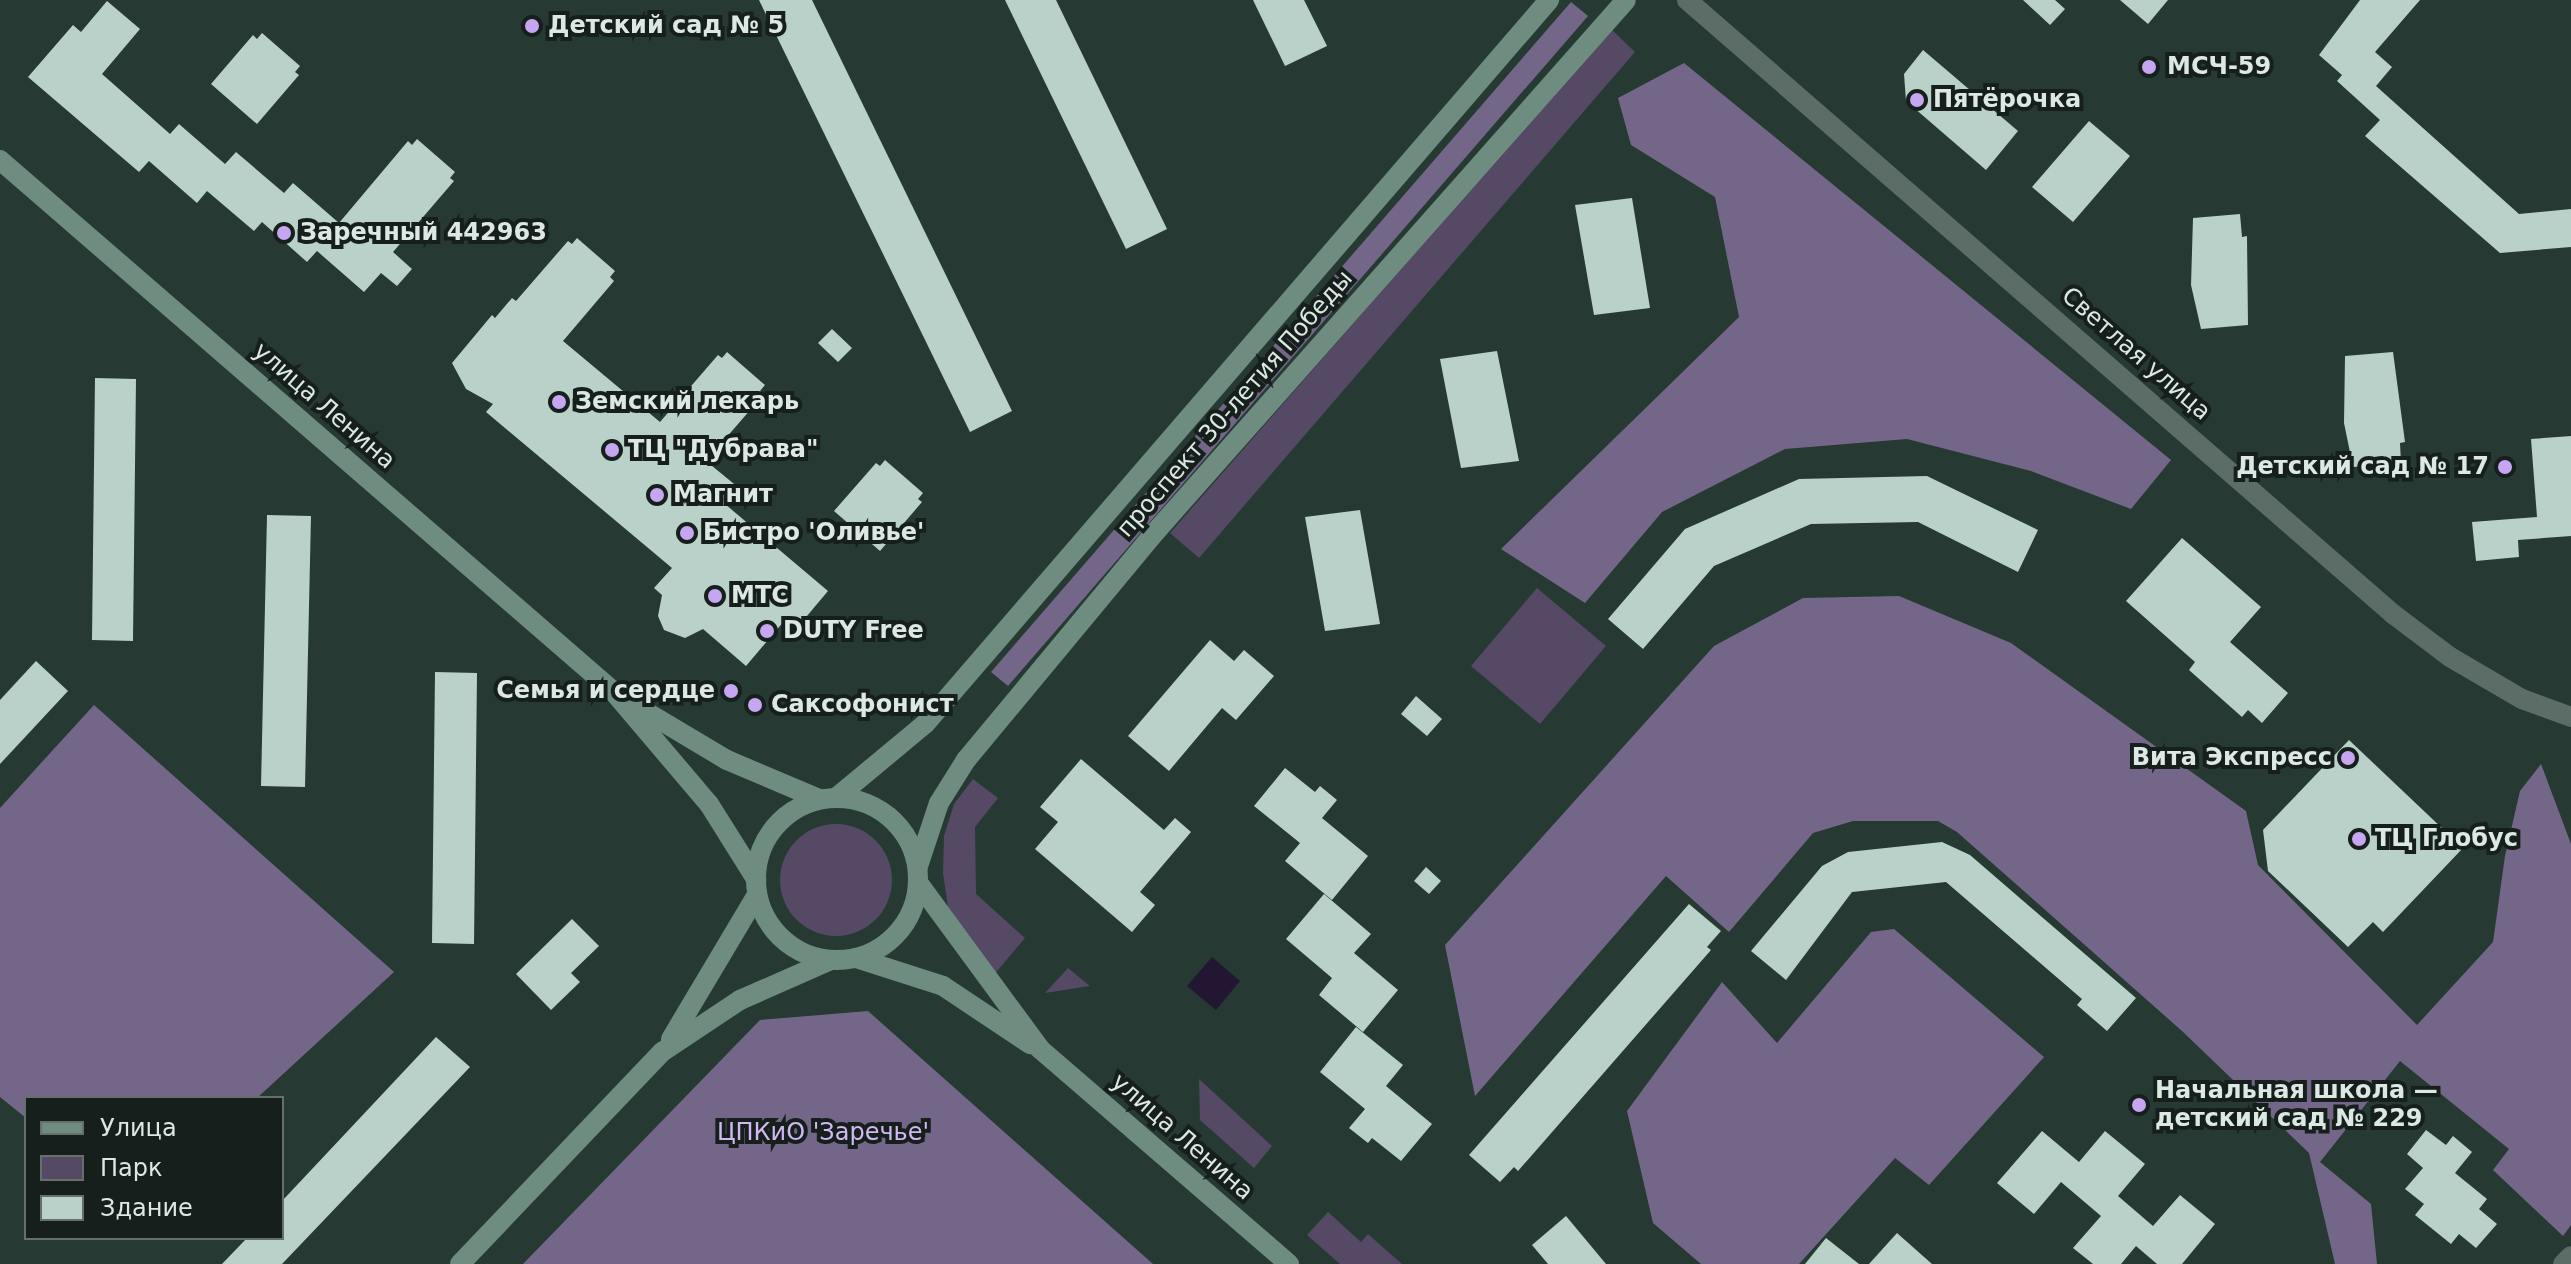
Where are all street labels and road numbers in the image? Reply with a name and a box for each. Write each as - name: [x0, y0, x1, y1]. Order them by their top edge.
- street label: проспект 30-летия Победы: [1111, 265, 1359, 543]
- street label: Светлая улица: [2056, 281, 2216, 427]
- street label: улица Ленина: [247, 337, 401, 475]
- street label: улица Ленина: [1105, 1068, 1259, 1206]

